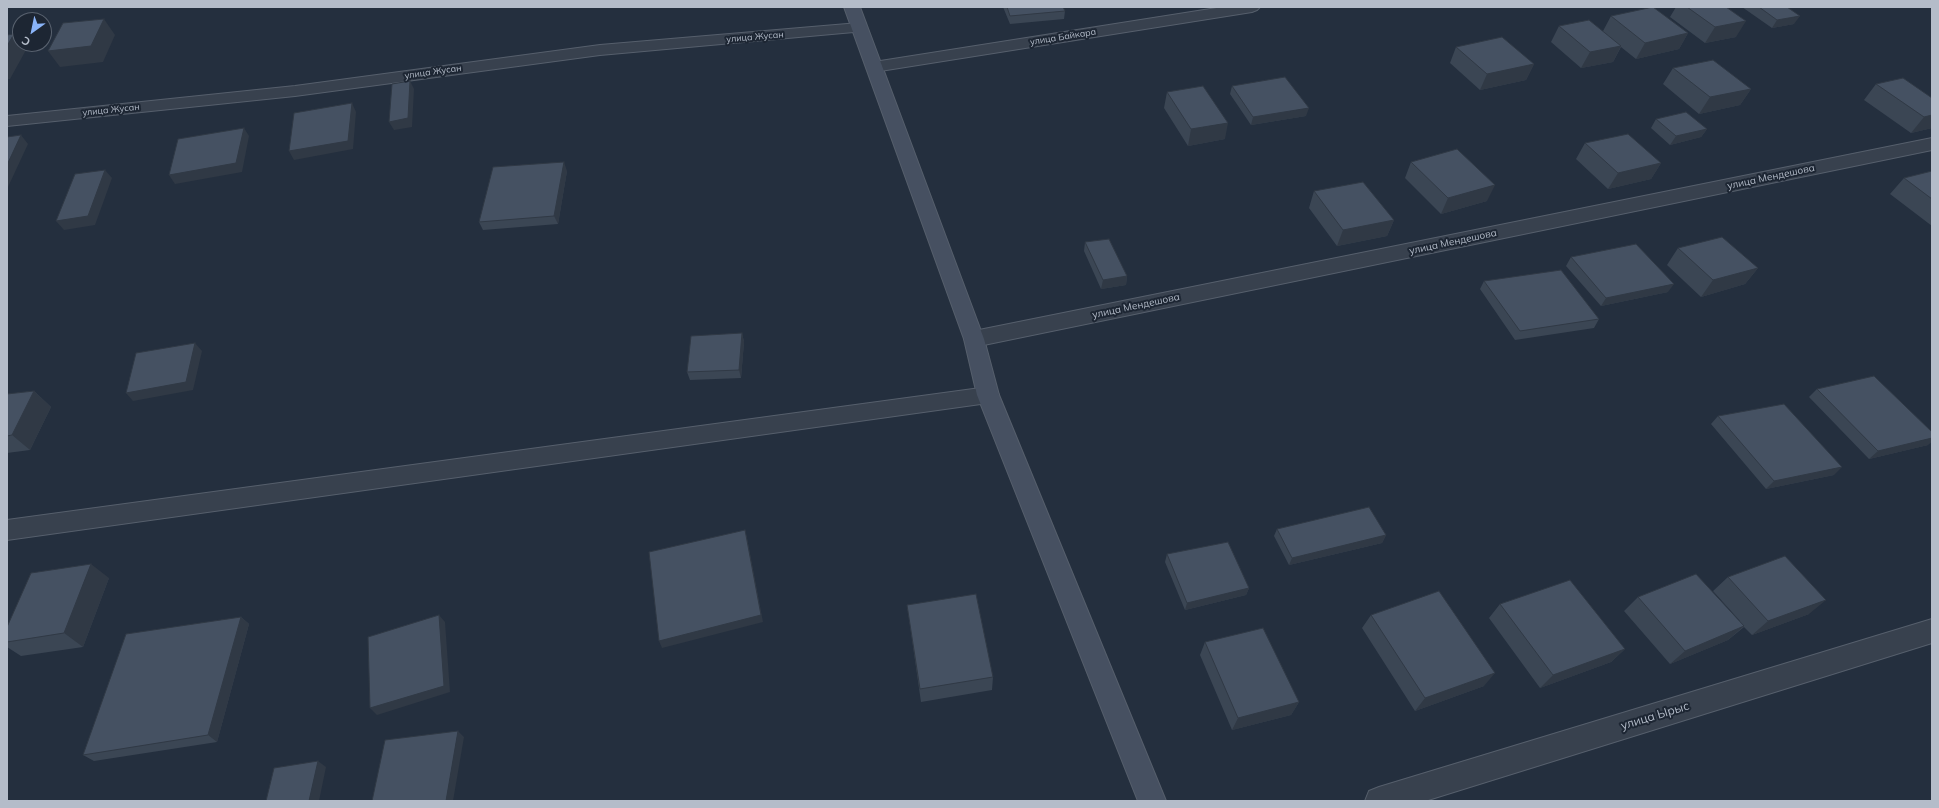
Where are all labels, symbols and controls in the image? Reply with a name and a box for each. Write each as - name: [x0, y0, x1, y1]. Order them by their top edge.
- north arrow: [12, 12, 52, 52]
- street label: улица Байкара: [1029, 26, 1097, 48]
- street label: улица Жусан: [726, 29, 784, 45]
- text: С: [19, 33, 33, 49]
- street label: улица Жусан: [404, 63, 462, 81]
- street label: улица Жусан: [82, 102, 140, 118]
- street label: улица Мендешова: [1726, 162, 1816, 192]
- street label: улица Мендешова: [1408, 227, 1498, 257]
- street label: улица Мендешова: [1091, 291, 1181, 321]
- street label: улица Ырыс: [1619, 699, 1691, 733]

